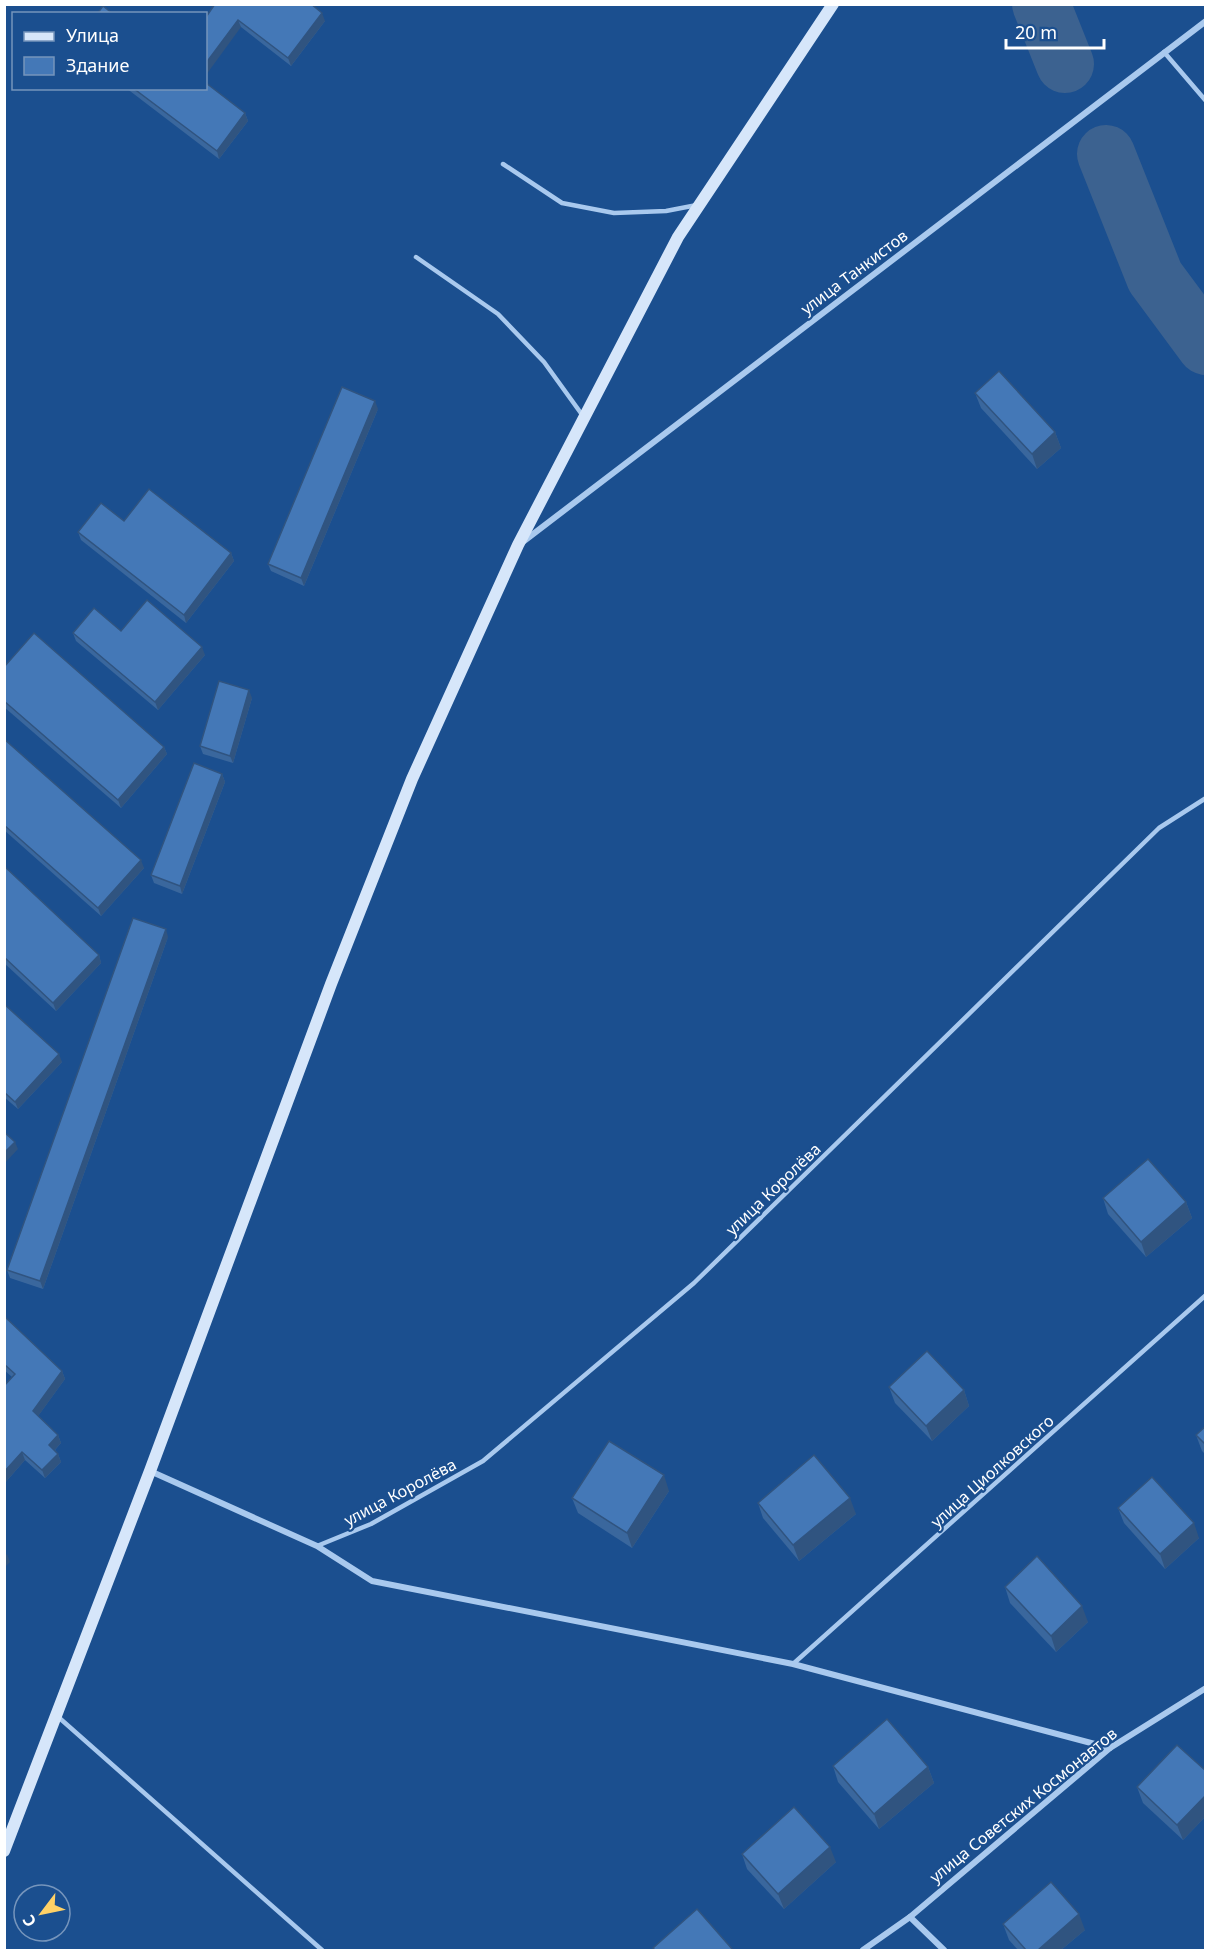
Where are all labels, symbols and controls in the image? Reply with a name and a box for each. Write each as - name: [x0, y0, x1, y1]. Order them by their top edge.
- legend: [12, 12, 207, 90]
- scale bar: [1006, 12, 1104, 50]
- text: 20 m: [1015, 20, 1057, 44]
- text: Улица: [66, 23, 119, 47]
- text: Здание: [66, 53, 130, 77]
- street label: улица Танкистов: [796, 225, 912, 319]
- street label: улица Королёва: [721, 1138, 825, 1240]
- street label: улица Циолковского: [926, 1410, 1058, 1532]
- street label: улица Королёва: [340, 1453, 460, 1531]
- street label: улица Советских Космонавтов: [925, 1722, 1121, 1888]
- north arrow: [12, 1883, 72, 1943]
- text: С: [17, 1911, 41, 1931]

